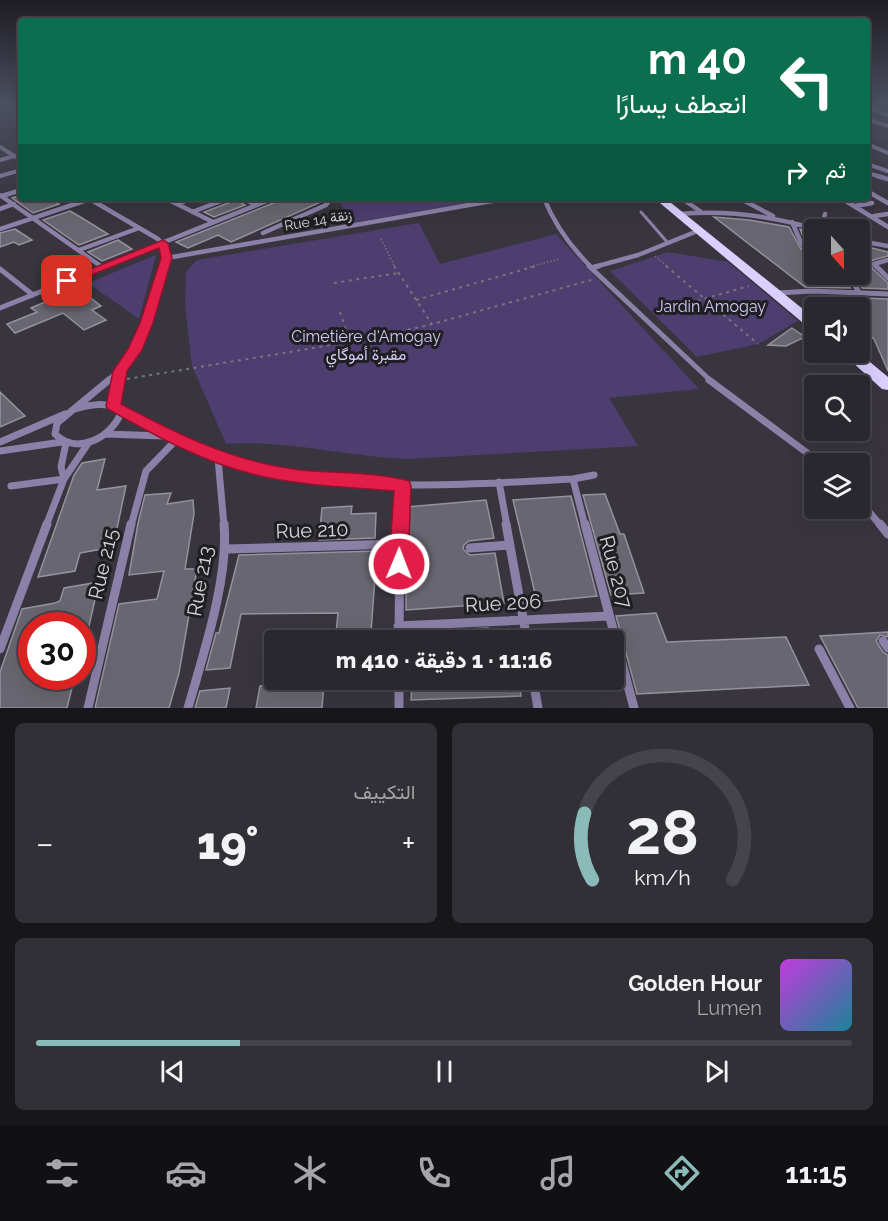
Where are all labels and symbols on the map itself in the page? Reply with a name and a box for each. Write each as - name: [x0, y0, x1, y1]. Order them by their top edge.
- street label: Rue 14 زنقة: [283, 206, 353, 235]
- north arrow: [804, 219, 870, 285]
- pin: [41, 255, 92, 306]
- park label: Jardin Amogay: [656, 297, 766, 316]
- park label: Cimetière d'Amogay مقبرة أموگاي: [291, 327, 441, 368]
- street label: Rue 210: [275, 517, 349, 543]
- street label: Rue 215: [83, 526, 123, 602]
- position arrow: [367, 532, 431, 596]
- street label: Rue 207: [595, 533, 637, 612]
- street label: Rue 213: [182, 544, 218, 618]
- street label: Rue 206: [464, 589, 542, 617]
- speed limit sign: 30: [18, 612, 96, 690]

